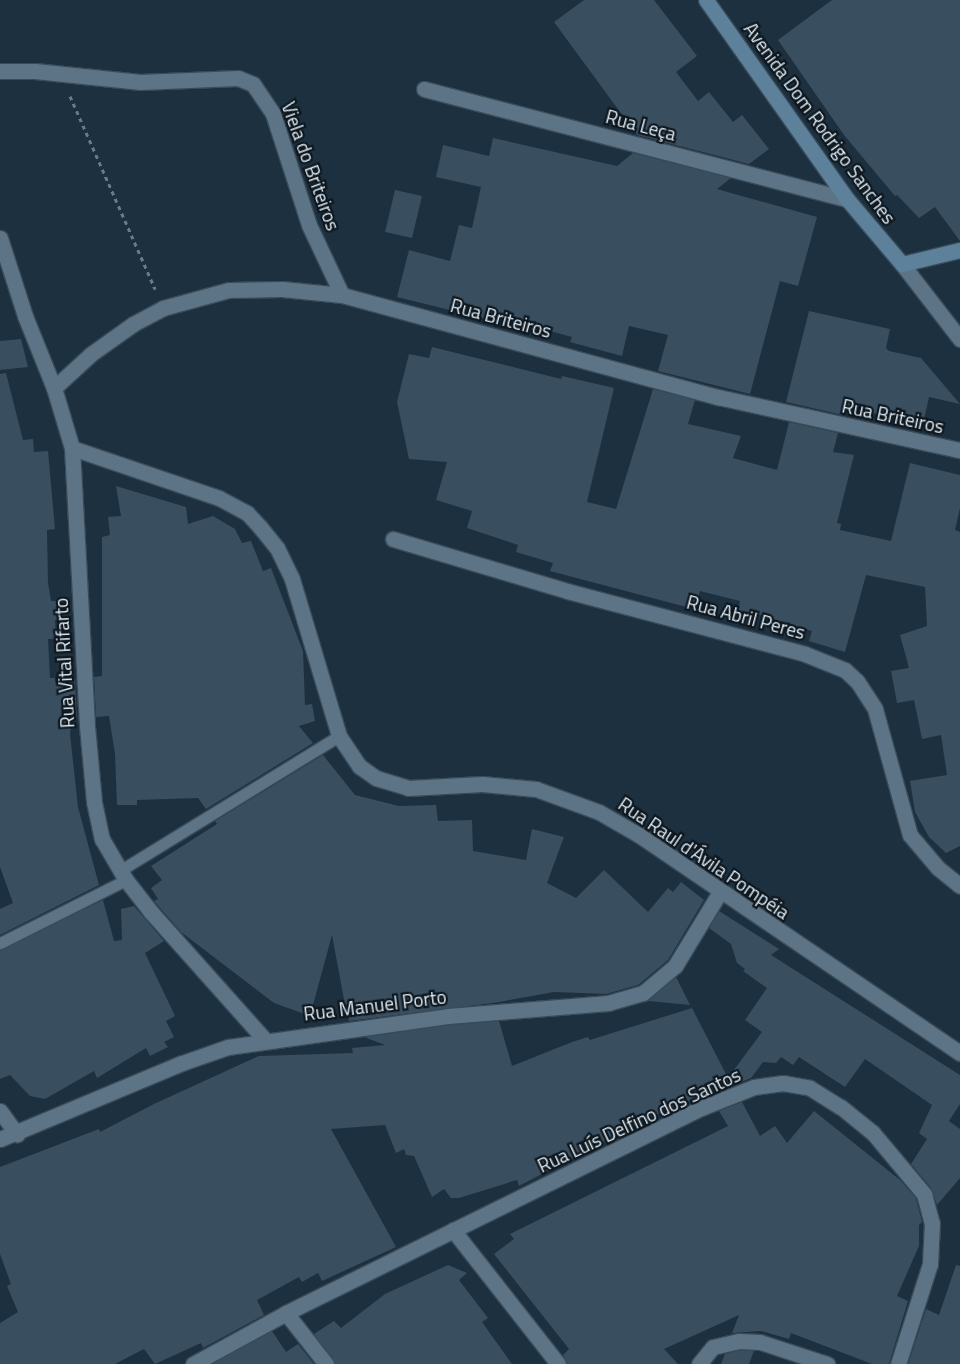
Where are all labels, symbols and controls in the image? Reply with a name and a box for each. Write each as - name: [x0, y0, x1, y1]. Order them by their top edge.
- street label: Avenida Dom Rodrigo Sanches: [739, 18, 901, 228]
- street label: Viela do Briteiros: [277, 99, 345, 233]
- street label: Rua Leça: [603, 105, 679, 145]
- street label: Rua Briteiros: [448, 294, 554, 342]
- street label: Rua Briteiros: [840, 394, 946, 438]
- street label: Rua Abril Peres: [684, 590, 808, 644]
- street label: Rua Vital Rifarto: [49, 597, 79, 729]
- street label: Rua Raul d'Ávila Pompéia: [614, 792, 794, 924]
- street label: Rua Manuel Porto: [302, 985, 448, 1025]
- street label: Rua Luís Delfino dos Santos: [534, 1063, 744, 1177]

